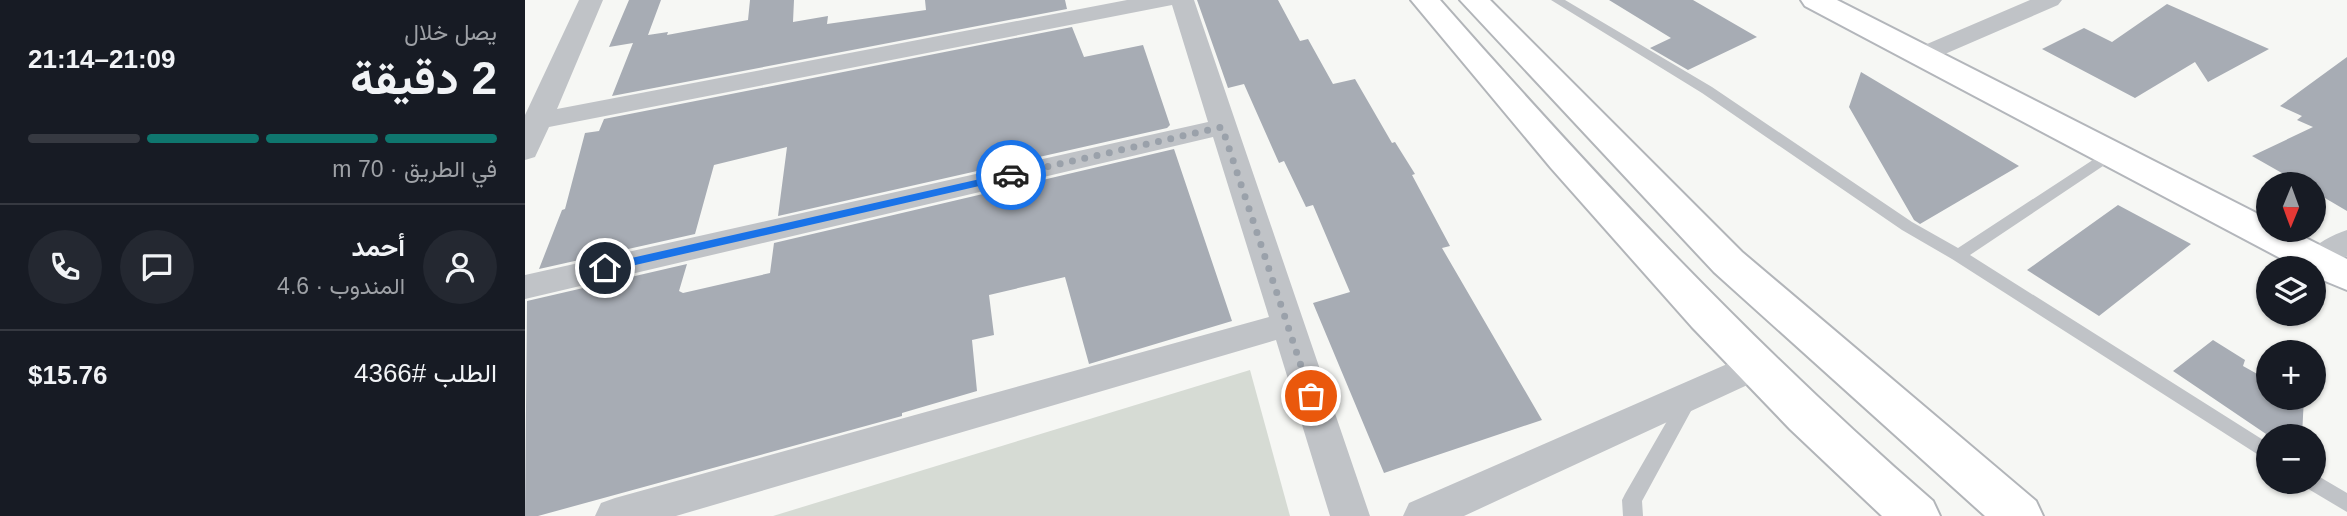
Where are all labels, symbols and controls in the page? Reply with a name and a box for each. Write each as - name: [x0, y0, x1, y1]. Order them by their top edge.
- text: يصل خلال: [404, 19, 497, 45]
- text: 21:09–21:14: [28, 44, 175, 74]
- text: 2 دقيقة: [350, 52, 497, 104]
- courier: [976, 140, 1046, 210]
- text: في الطريق · 70 m: [332, 156, 497, 182]
- icon: car: [992, 156, 1030, 194]
- north arrow: [2256, 172, 2326, 242]
- map controls: [2256, 172, 2326, 494]
- button: phone: [28, 230, 102, 304]
- button: chat: [120, 230, 194, 304]
- button: person: [423, 230, 497, 304]
- text: أحمد: [352, 232, 405, 262]
- pin: [575, 238, 635, 298]
- icon: home: [586, 249, 624, 287]
- button: layers: [2256, 256, 2326, 326]
- text: المندوب · 4.6: [277, 273, 405, 299]
- button: +: [2256, 340, 2326, 410]
- text: الطلب #4366: [354, 358, 497, 388]
- text: $15.76: [28, 360, 108, 390]
- pin: [1281, 366, 1341, 426]
- icon: bag: [1292, 377, 1330, 415]
- button: −: [2256, 424, 2326, 494]

